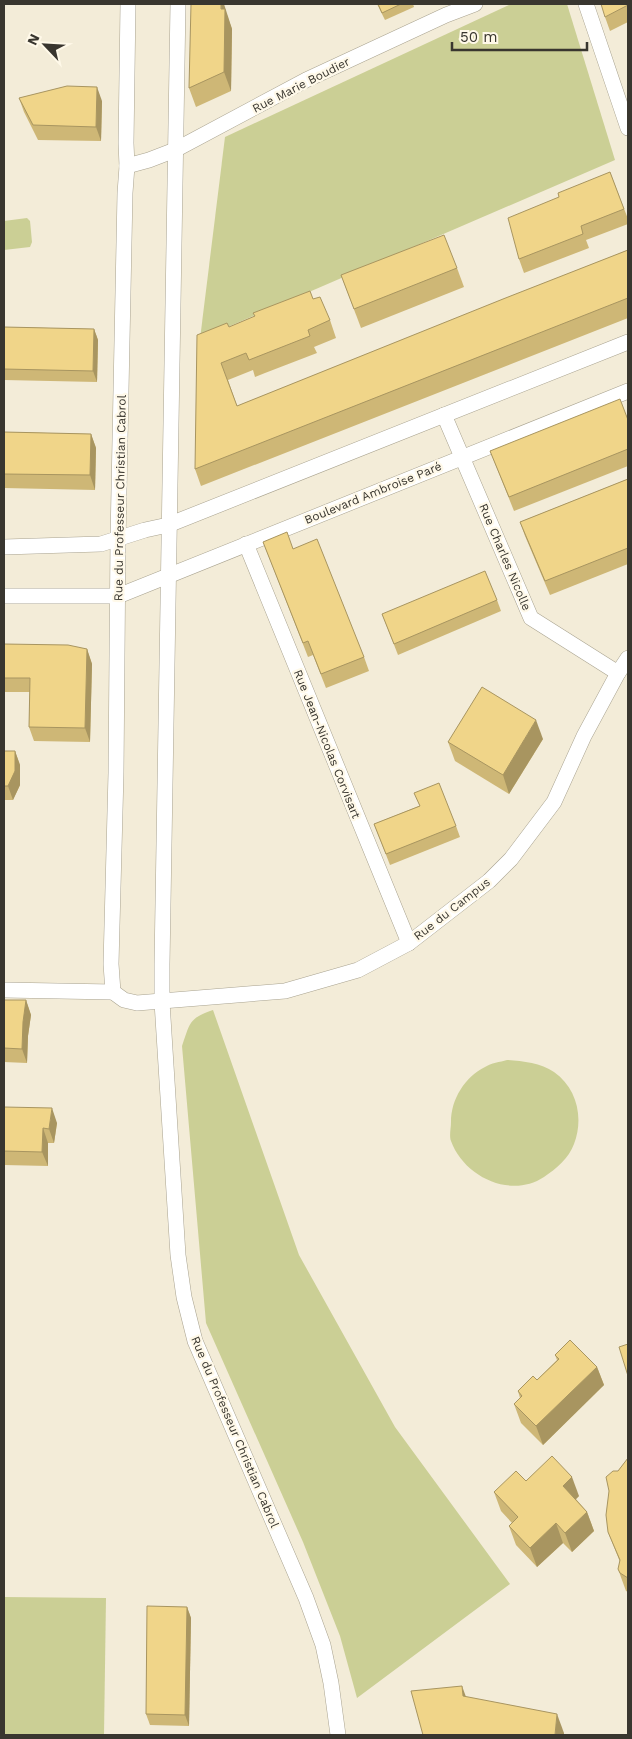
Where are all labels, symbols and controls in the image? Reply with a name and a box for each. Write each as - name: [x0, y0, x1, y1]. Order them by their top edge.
- north arrow: [20, 20, 70, 70]
- scale bar: [452, 20, 587, 52]
- text: 50 m: [460, 28, 497, 46]
- text: N: [24, 31, 43, 48]
- street label: Rue Marie Boudier: [250, 54, 352, 116]
- street label: Rue du Professeur Christian Cabrol: [111, 394, 129, 601]
- street label: Boulevard Ambroise Paré: [302, 459, 444, 527]
- street label: Rue Charles Nicolle: [476, 501, 534, 613]
- street label: Rue Jean-Nicolas Corvisart: [291, 668, 363, 820]
- street label: Rue du Campus: [411, 875, 493, 943]
- street label: Rue du Professeur Christian Cabrol: [188, 1334, 282, 1530]

